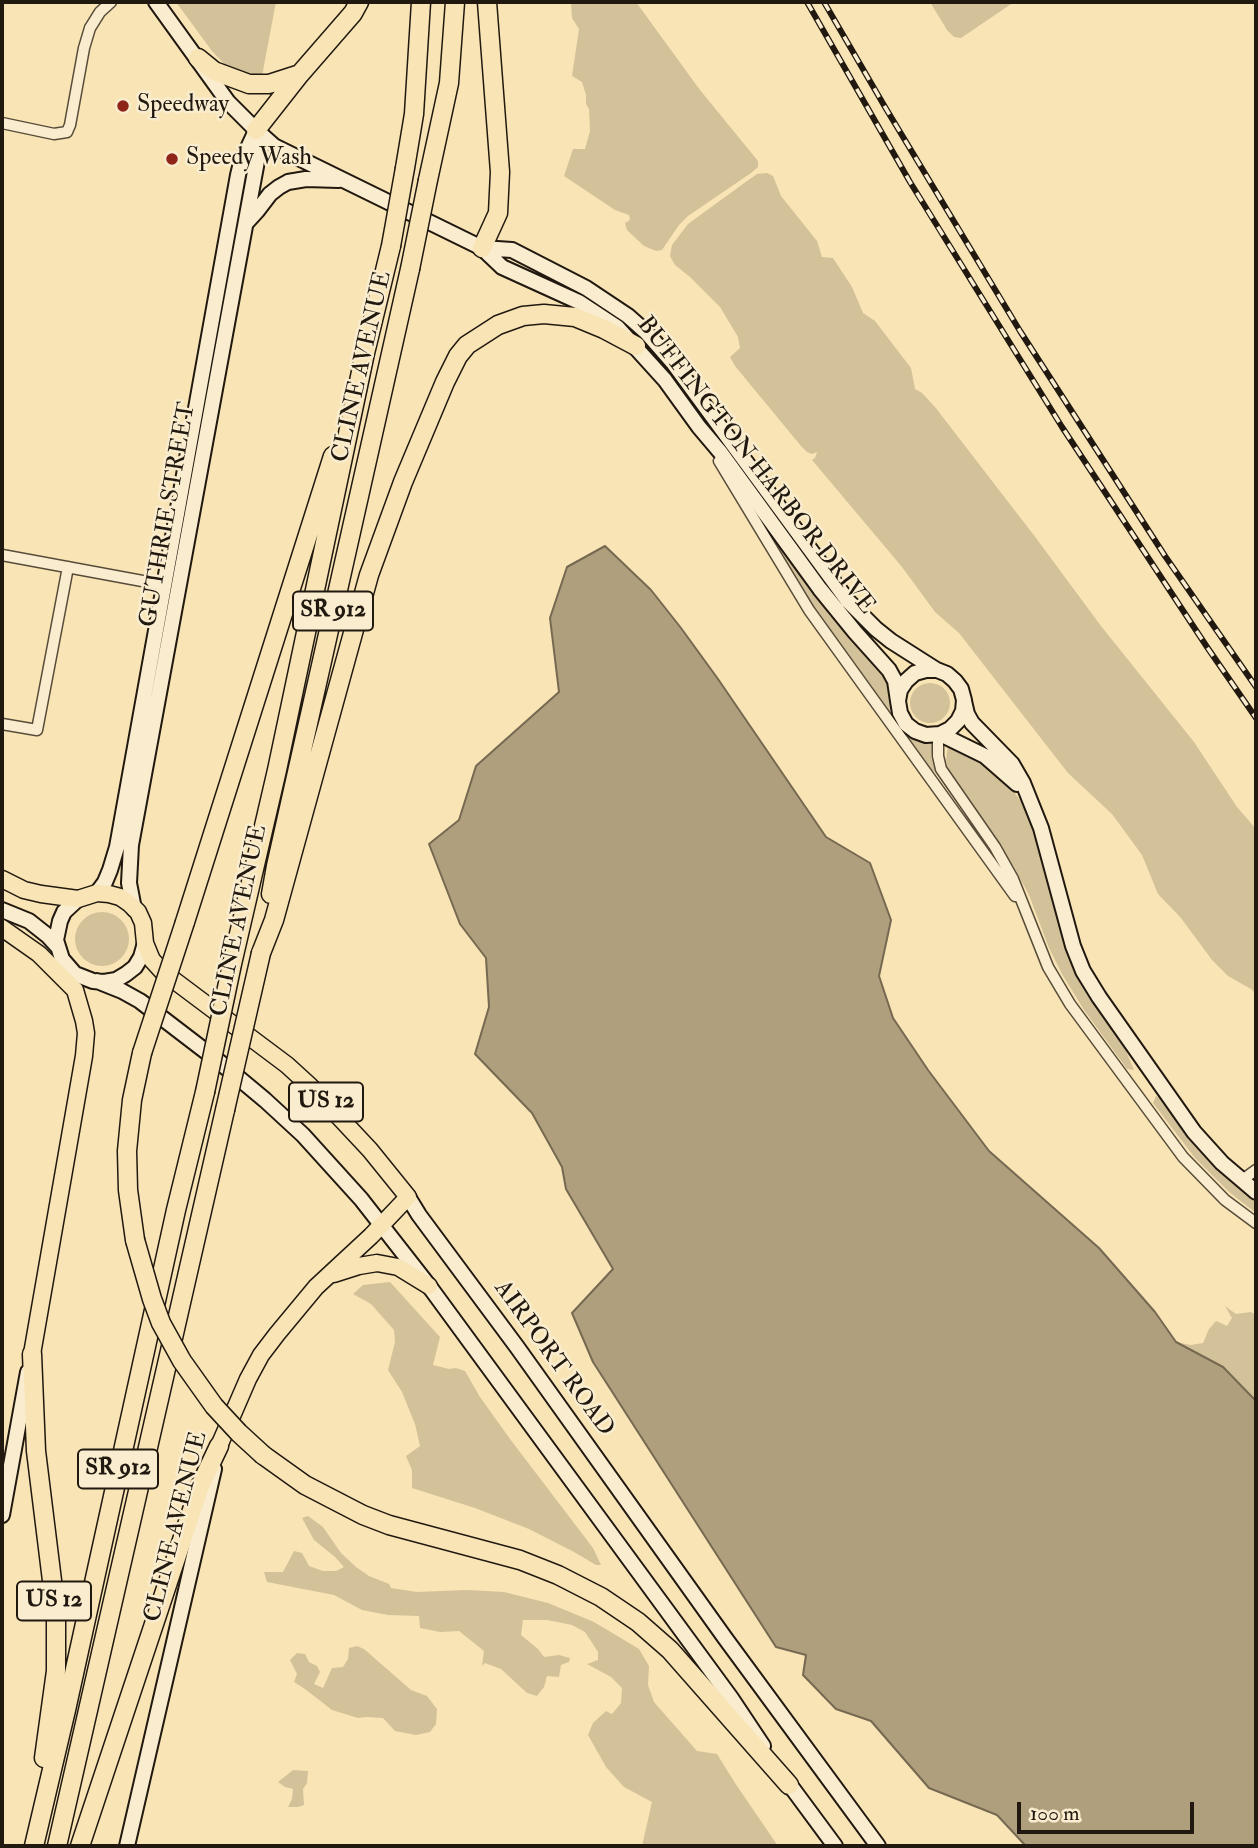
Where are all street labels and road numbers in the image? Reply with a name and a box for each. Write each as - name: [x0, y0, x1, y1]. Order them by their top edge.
- street label: CLINE AVENUE: [327, 269, 399, 465]
- street label: BUFFINGTON HARBOR DRIVE: [630, 311, 880, 621]
- street label: GUTHRIE STREET: [135, 400, 203, 630]
- road number: SR 912: [293, 592, 373, 631]
- street label: CLINE AVENUE: [206, 822, 274, 1020]
- road number: US 12: [289, 1082, 363, 1121]
- street label: AIRPORT ROAD: [487, 1275, 619, 1443]
- street label: CLINE AVENUE: [139, 1429, 215, 1625]
- road number: SR 912: [78, 1450, 158, 1488]
- road number: US 12: [17, 1582, 91, 1620]

